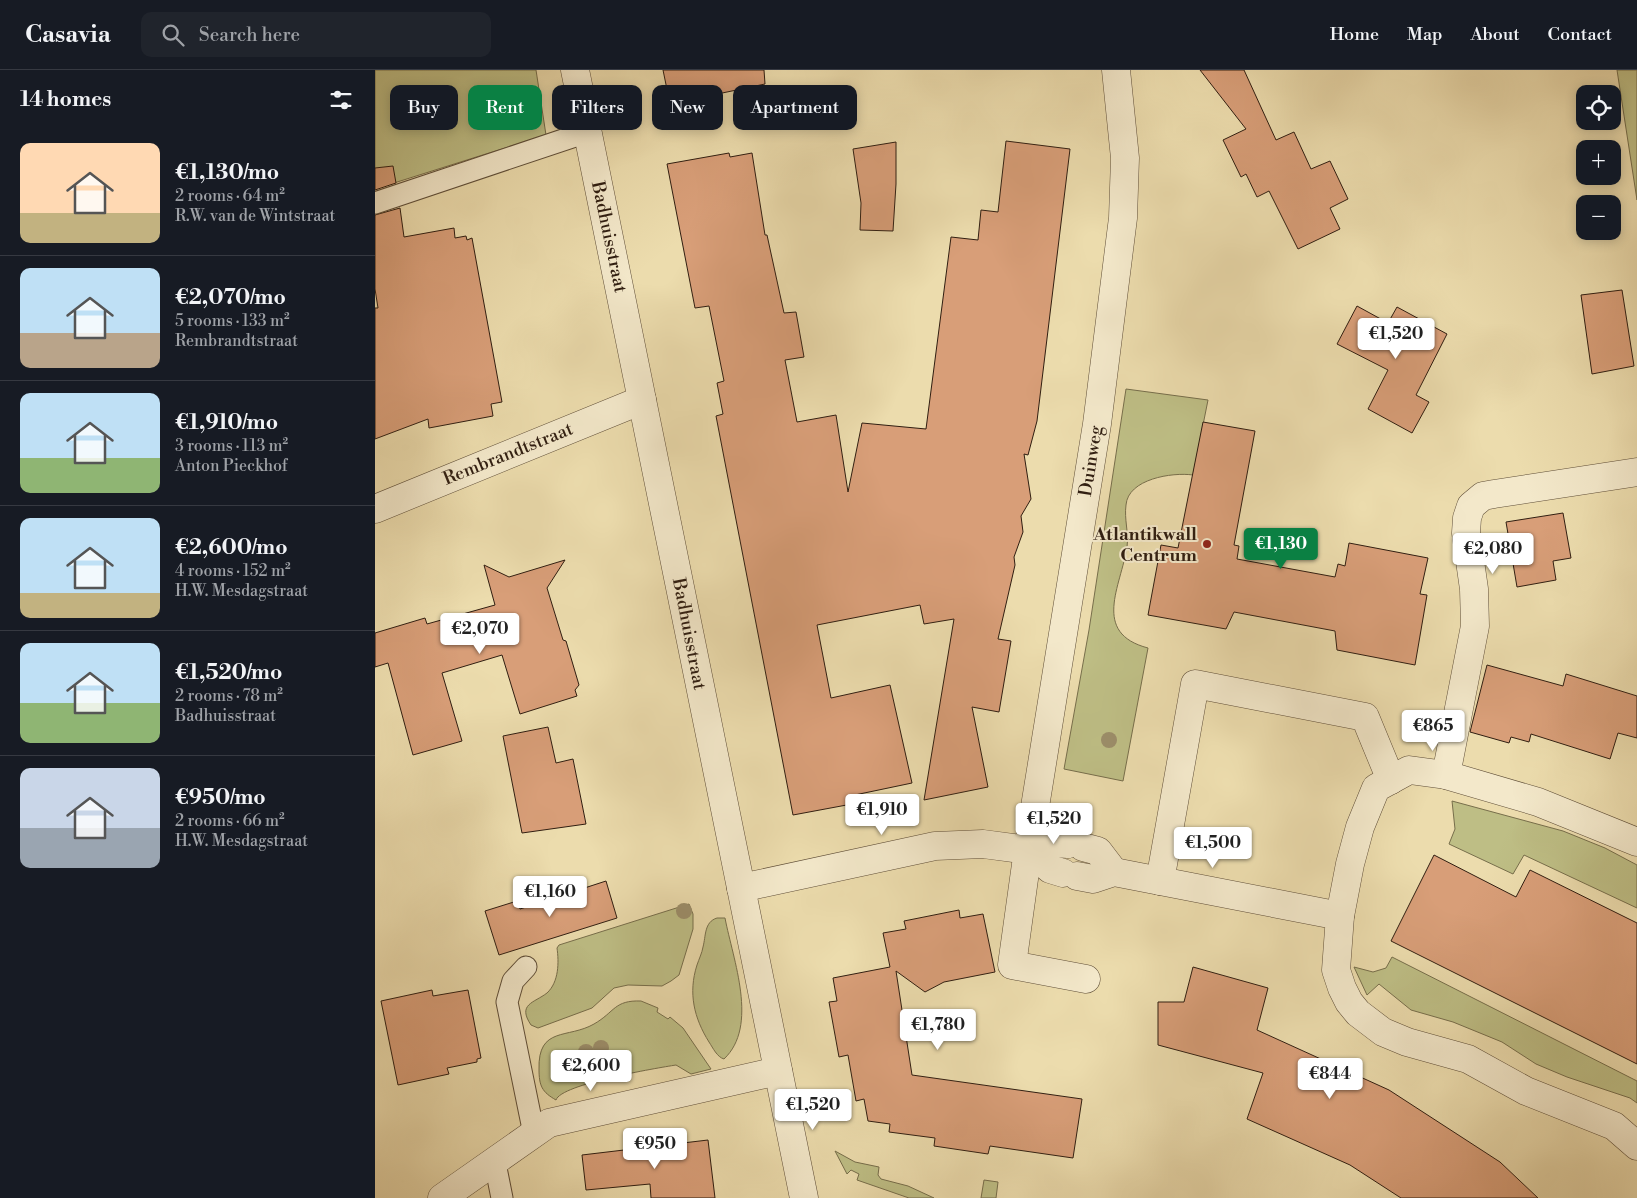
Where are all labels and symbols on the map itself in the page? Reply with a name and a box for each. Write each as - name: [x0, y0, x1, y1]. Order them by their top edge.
- street label: Badhuisstraat: [586, 178, 632, 296]
- pin: €1,520: [1355, 318, 1437, 360]
- street label: Rembrandtstraat: [440, 417, 577, 491]
- street label: Duinweg: [1074, 423, 1108, 498]
- place label: Atlantikwall Centrum: [1092, 523, 1198, 567]
- pin: €1,130: [1240, 528, 1322, 570]
- pin: €2,080: [1452, 532, 1534, 575]
- marker: Atlantikwall Centrum: [1201, 538, 1213, 550]
- street label: Badhuisstraat: [667, 575, 711, 693]
- pin: €2,070: [439, 612, 521, 655]
- pin: €865: [1403, 710, 1463, 752]
- pin: €1,910: [841, 794, 923, 836]
- pin: €1,520: [1013, 802, 1095, 845]
- pin: €1,500: [1172, 826, 1254, 869]
- pin: €1,160: [509, 876, 591, 918]
- pin: €1,780: [897, 1008, 979, 1051]
- pin: €2,600: [550, 1050, 632, 1092]
- pin: €844: [1300, 1058, 1360, 1100]
- pin: €1,520: [772, 1088, 854, 1131]
- pin: €950: [625, 1128, 685, 1170]

